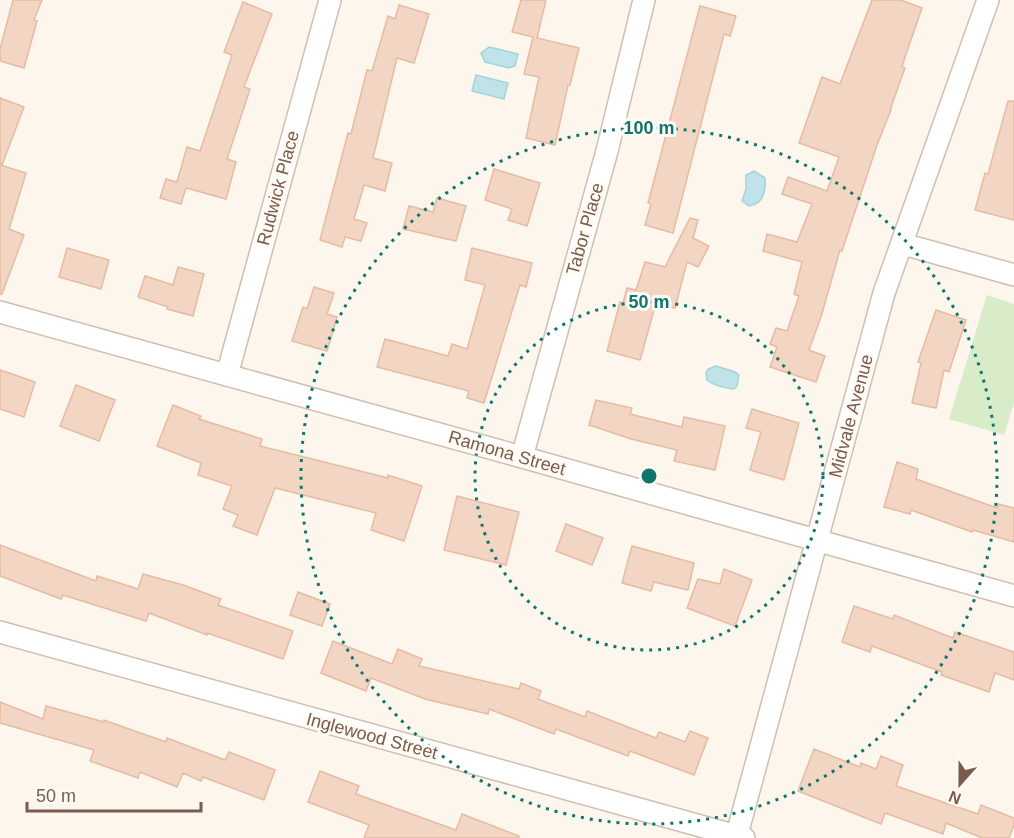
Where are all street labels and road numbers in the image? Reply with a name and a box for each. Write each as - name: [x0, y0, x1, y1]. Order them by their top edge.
- street label: Rudwick Place: [253, 128, 303, 248]
- street label: Tabor Place: [562, 181, 608, 277]
- street label: Midvale Avenue: [825, 352, 877, 480]
- street label: Ramona Street: [446, 427, 568, 479]
- street label: Inglewood Street: [304, 709, 440, 763]

